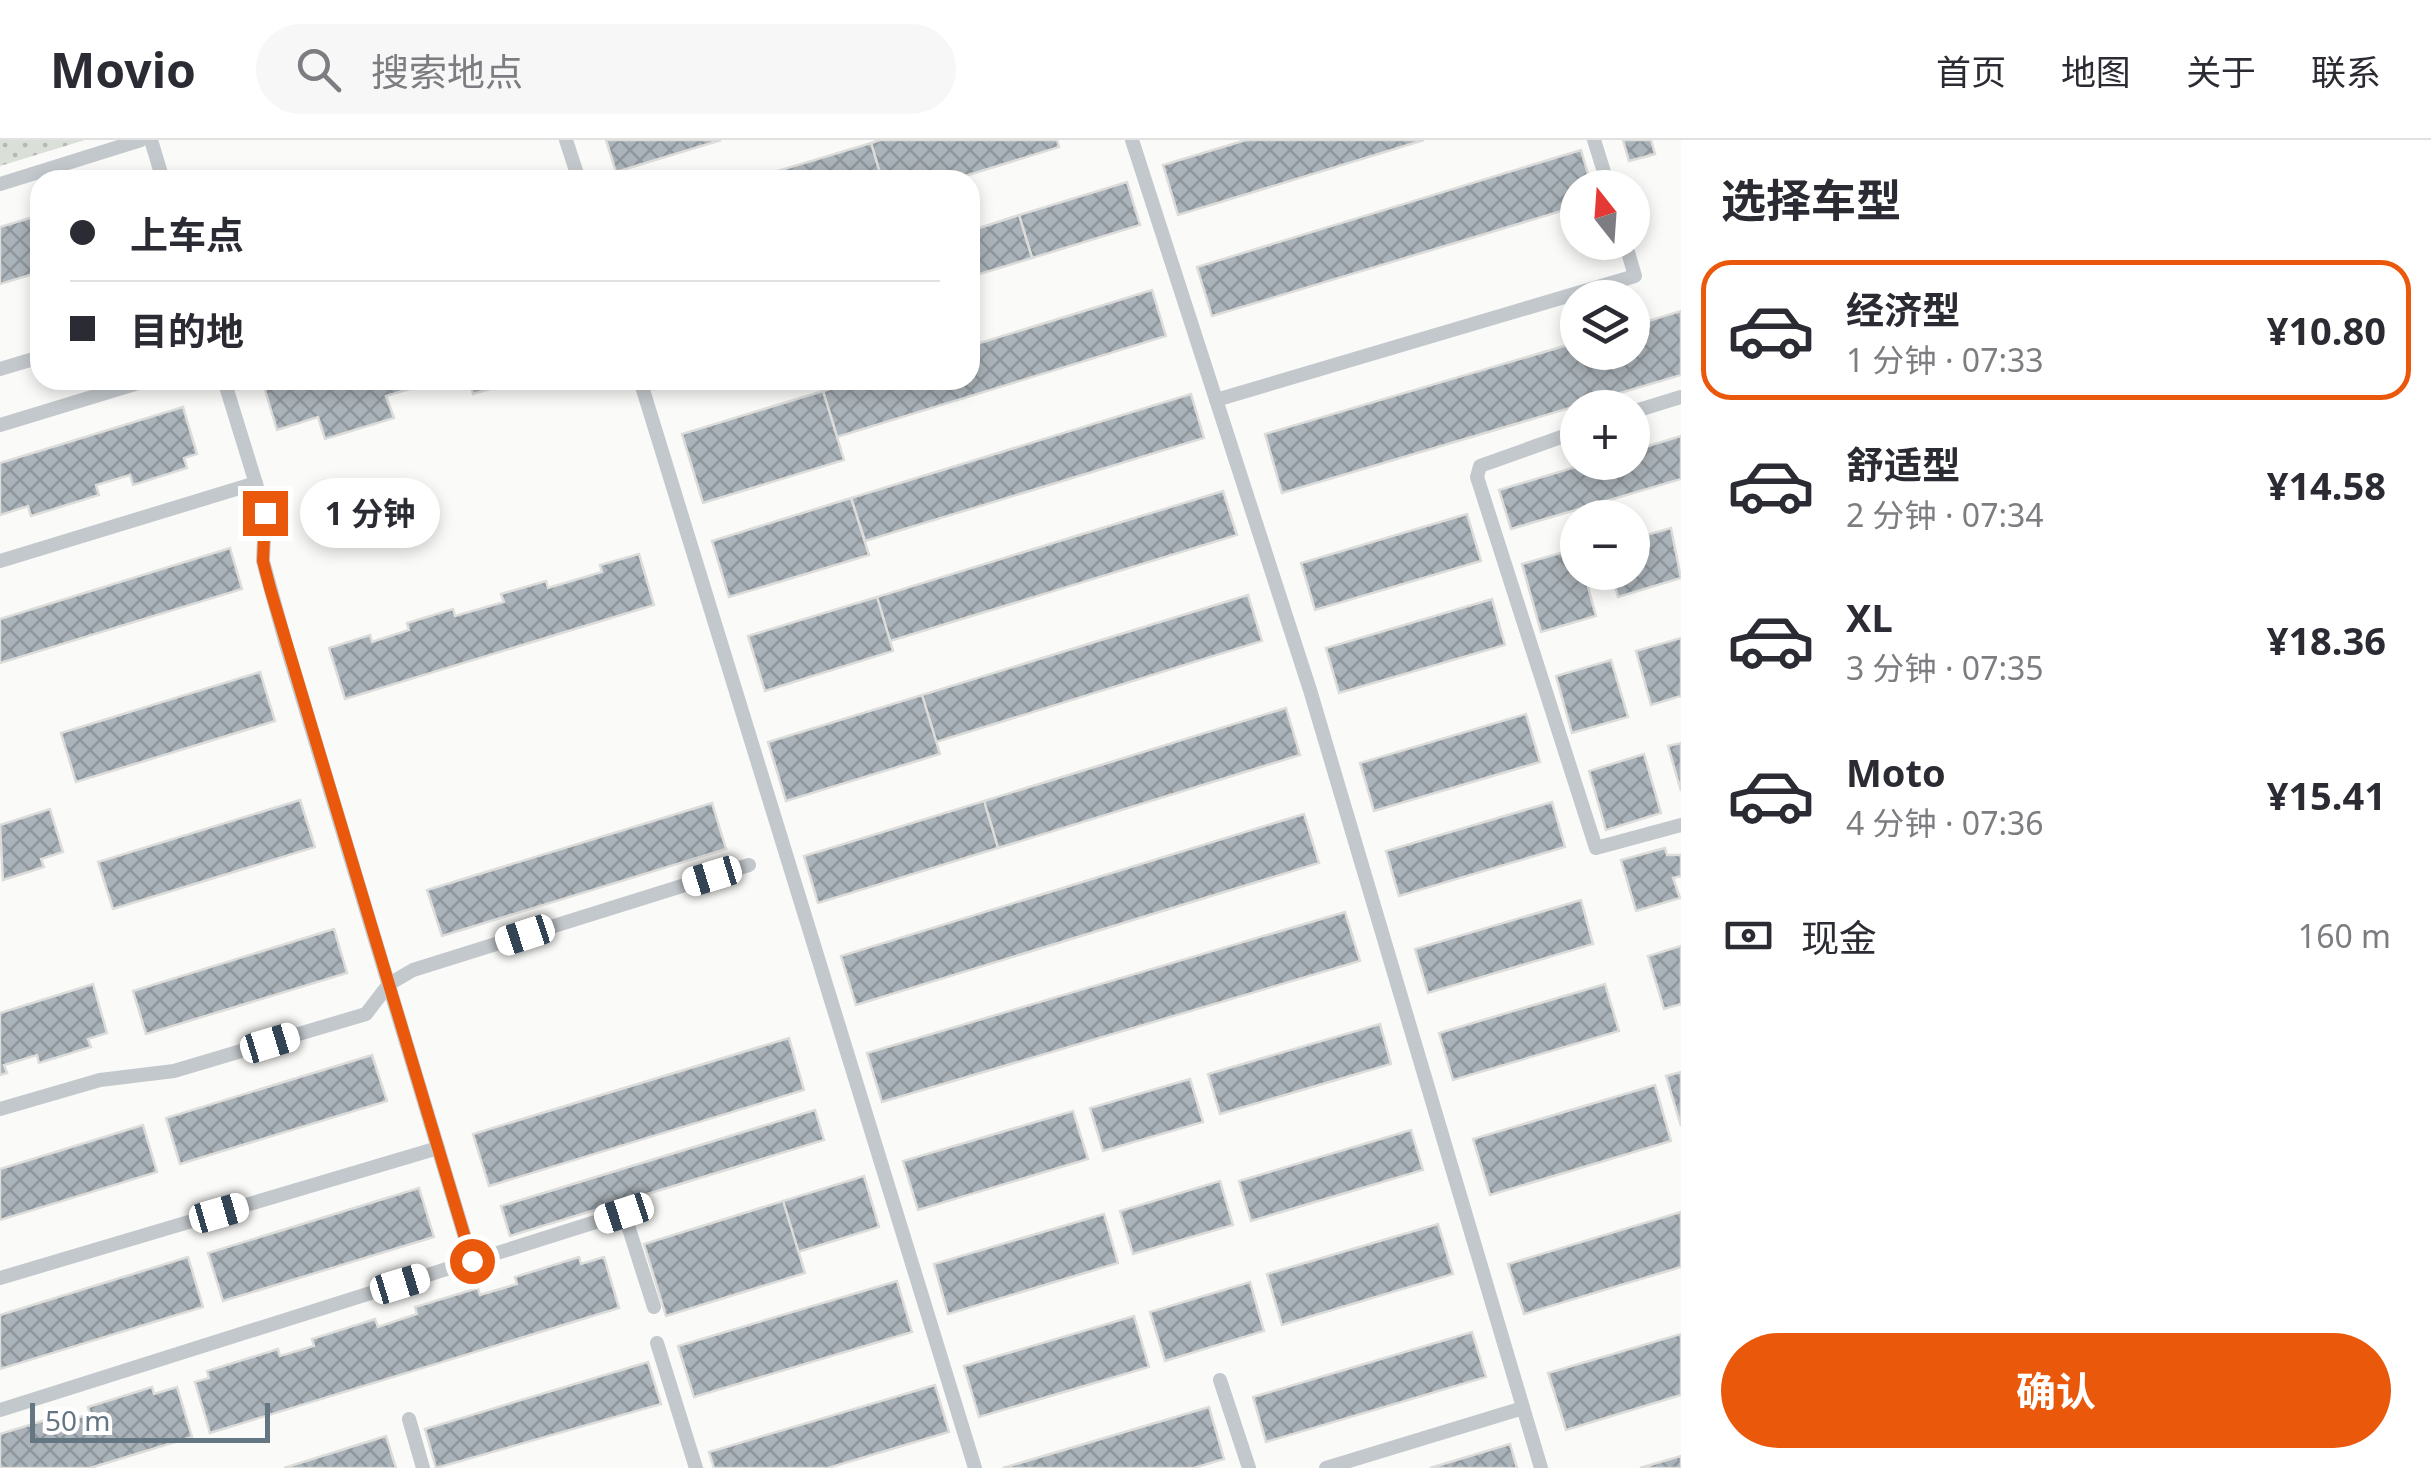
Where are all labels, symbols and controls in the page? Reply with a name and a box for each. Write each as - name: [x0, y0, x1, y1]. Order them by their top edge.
- search box: [256, 24, 956, 114]
- text: Movio: [50, 37, 196, 102]
- icon: search: [291, 42, 346, 97]
- text: 搜索地点: [371, 45, 523, 97]
- text: 首页: [1936, 48, 2006, 95]
- text: 地图: [2061, 48, 2131, 95]
- text: 关于: [2186, 48, 2256, 95]
- text: 联系: [2311, 48, 2381, 95]
- text: 选择车型: [1721, 169, 1901, 230]
- north arrow: [1560, 170, 1650, 260]
- map controls: [1560, 170, 1650, 590]
- text: 上车点: [130, 208, 244, 260]
- button: layers: [1560, 280, 1650, 370]
- text: 经济型: [1846, 283, 1960, 335]
- icon: car: [1726, 285, 1816, 375]
- text: 目的地: [130, 304, 244, 356]
- text: ¥10.80: [2267, 304, 2386, 356]
- text: 1 分钟 · 07:33: [1846, 338, 2044, 381]
- button: +: [1560, 390, 1650, 480]
- text: 舒适型: [1846, 438, 1960, 490]
- icon: car: [1726, 440, 1816, 530]
- text: ¥14.58: [2267, 459, 2386, 511]
- callout: 1 分钟: [300, 478, 440, 548]
- route end: [243, 491, 288, 536]
- text: 1 分钟: [325, 491, 415, 534]
- text: 2 分钟 · 07:34: [1846, 493, 2044, 536]
- button: −: [1560, 500, 1650, 590]
- text: XL: [1846, 591, 1893, 643]
- icon: car: [1726, 595, 1816, 685]
- text: ¥18.36: [2267, 614, 2386, 666]
- text: 3 分钟 · 07:35: [1846, 646, 2044, 689]
- text: Moto: [1846, 746, 1946, 798]
- icon: car: [1726, 750, 1816, 840]
- text: ¥15.41: [2267, 769, 2386, 821]
- text: 4 分钟 · 07:36: [1846, 801, 2044, 844]
- car: [679, 853, 745, 899]
- icon: cash: [1721, 908, 1776, 963]
- car: [492, 911, 558, 959]
- text: 现金: [1801, 911, 1877, 963]
- text: 160 m: [2298, 914, 2391, 957]
- car: [237, 1020, 303, 1066]
- car: [591, 1189, 657, 1237]
- car: [186, 1190, 252, 1236]
- route start: [450, 1239, 495, 1284]
- car: [367, 1261, 433, 1307]
- button: 确认: [1721, 1333, 2391, 1448]
- scale bar: [30, 1398, 270, 1442]
- text: 50 m: [45, 1401, 111, 1439]

